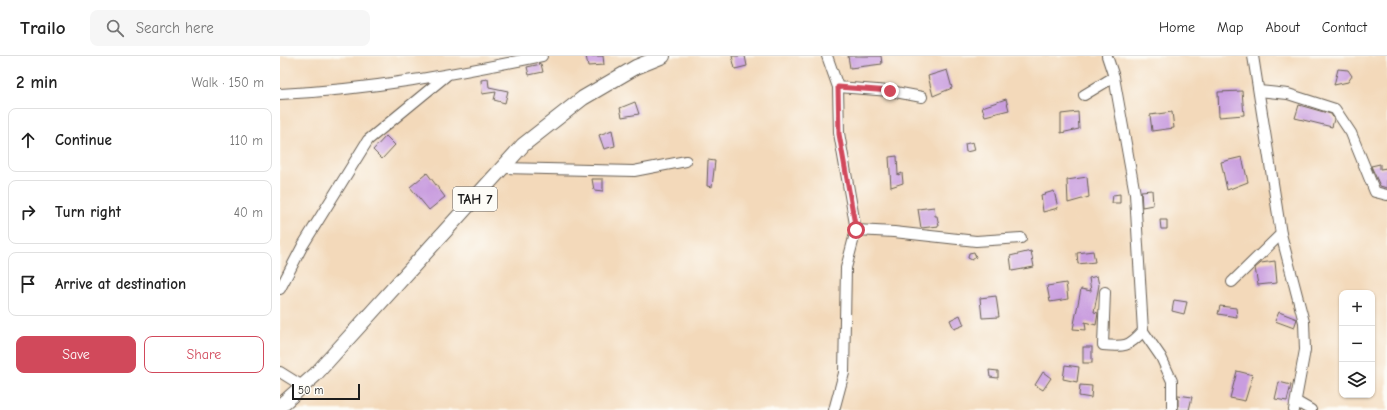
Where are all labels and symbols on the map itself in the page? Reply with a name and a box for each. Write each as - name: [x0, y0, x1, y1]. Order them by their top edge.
- route end: [881, 82, 899, 100]
- road number: TAH 7: [453, 187, 497, 211]
- route start: [847, 221, 865, 239]
- scale bar: [292, 382, 360, 401]

